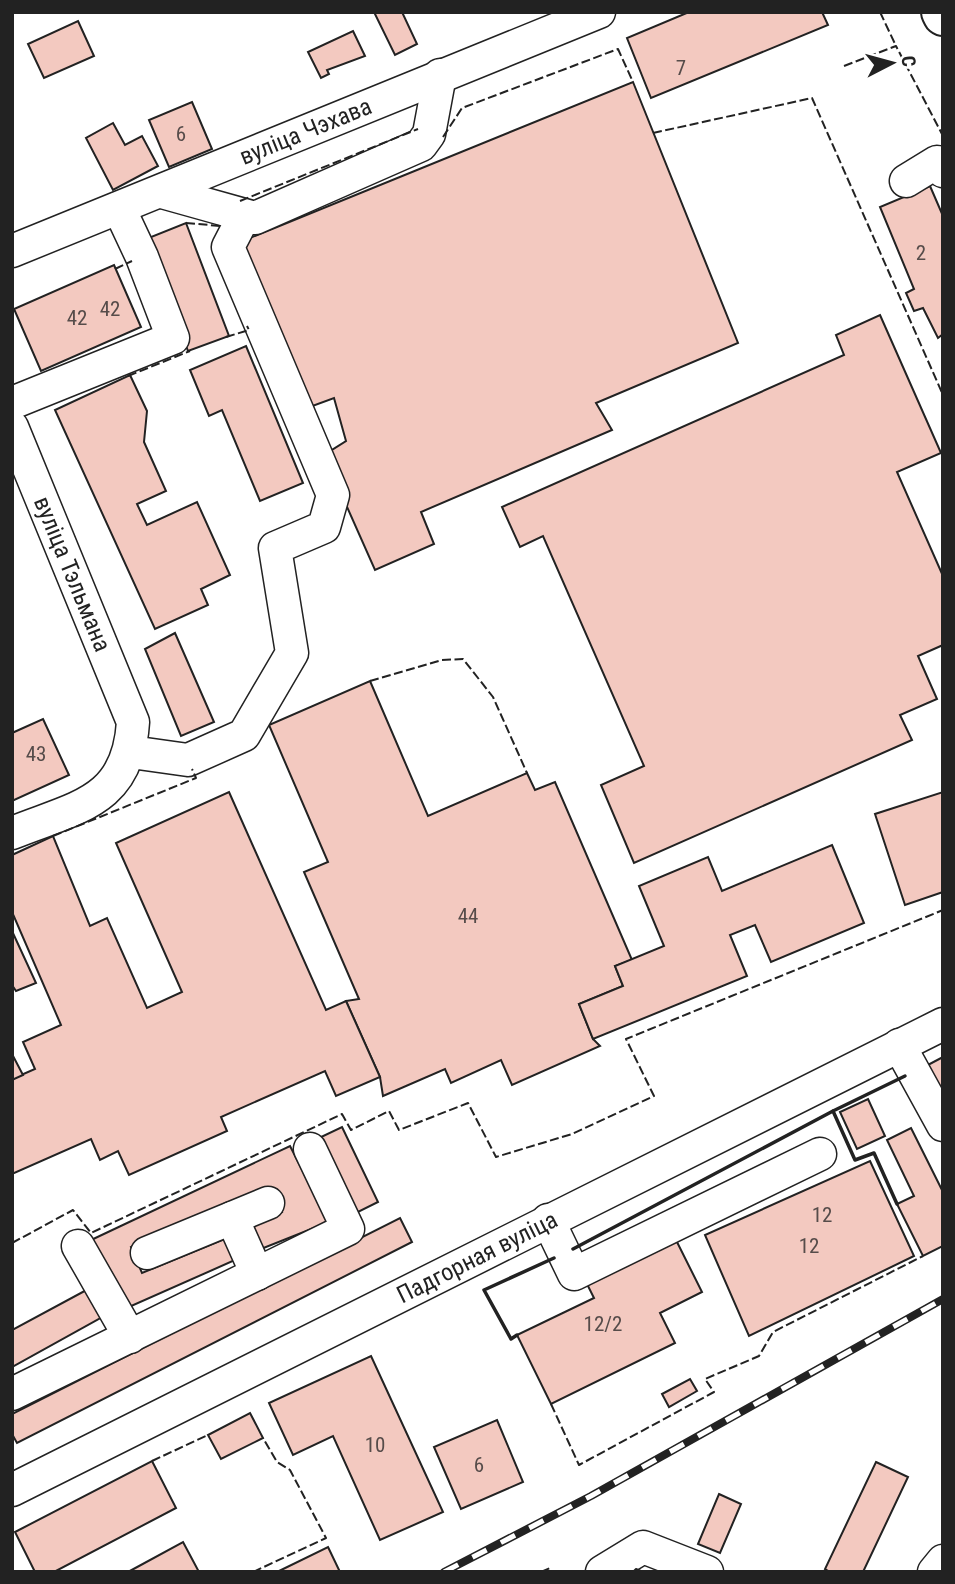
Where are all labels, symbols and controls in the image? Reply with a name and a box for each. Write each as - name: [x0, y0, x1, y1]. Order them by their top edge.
- north arrow: [857, 28, 927, 98]
- text: С: [896, 55, 920, 68]
- house number: 7: [676, 56, 686, 80]
- street label: вуліца Чэхава: [235, 92, 376, 171]
- house number: 6: [176, 122, 186, 146]
- house number: 2: [916, 241, 926, 265]
- house number: 42: [100, 297, 120, 321]
- house number: 42: [67, 306, 87, 330]
- street label: вуліца Тэльмана: [28, 492, 117, 656]
- house number: 43: [26, 742, 46, 766]
- house number: 44: [458, 904, 478, 928]
- house number: 12: [812, 1203, 832, 1227]
- street label: Падгорная вуліца: [392, 1205, 562, 1309]
- house number: 12: [799, 1234, 819, 1258]
- house number: 12/2: [584, 1312, 622, 1336]
- house number: 10: [365, 1433, 385, 1457]
- house number: 6: [474, 1453, 484, 1477]

